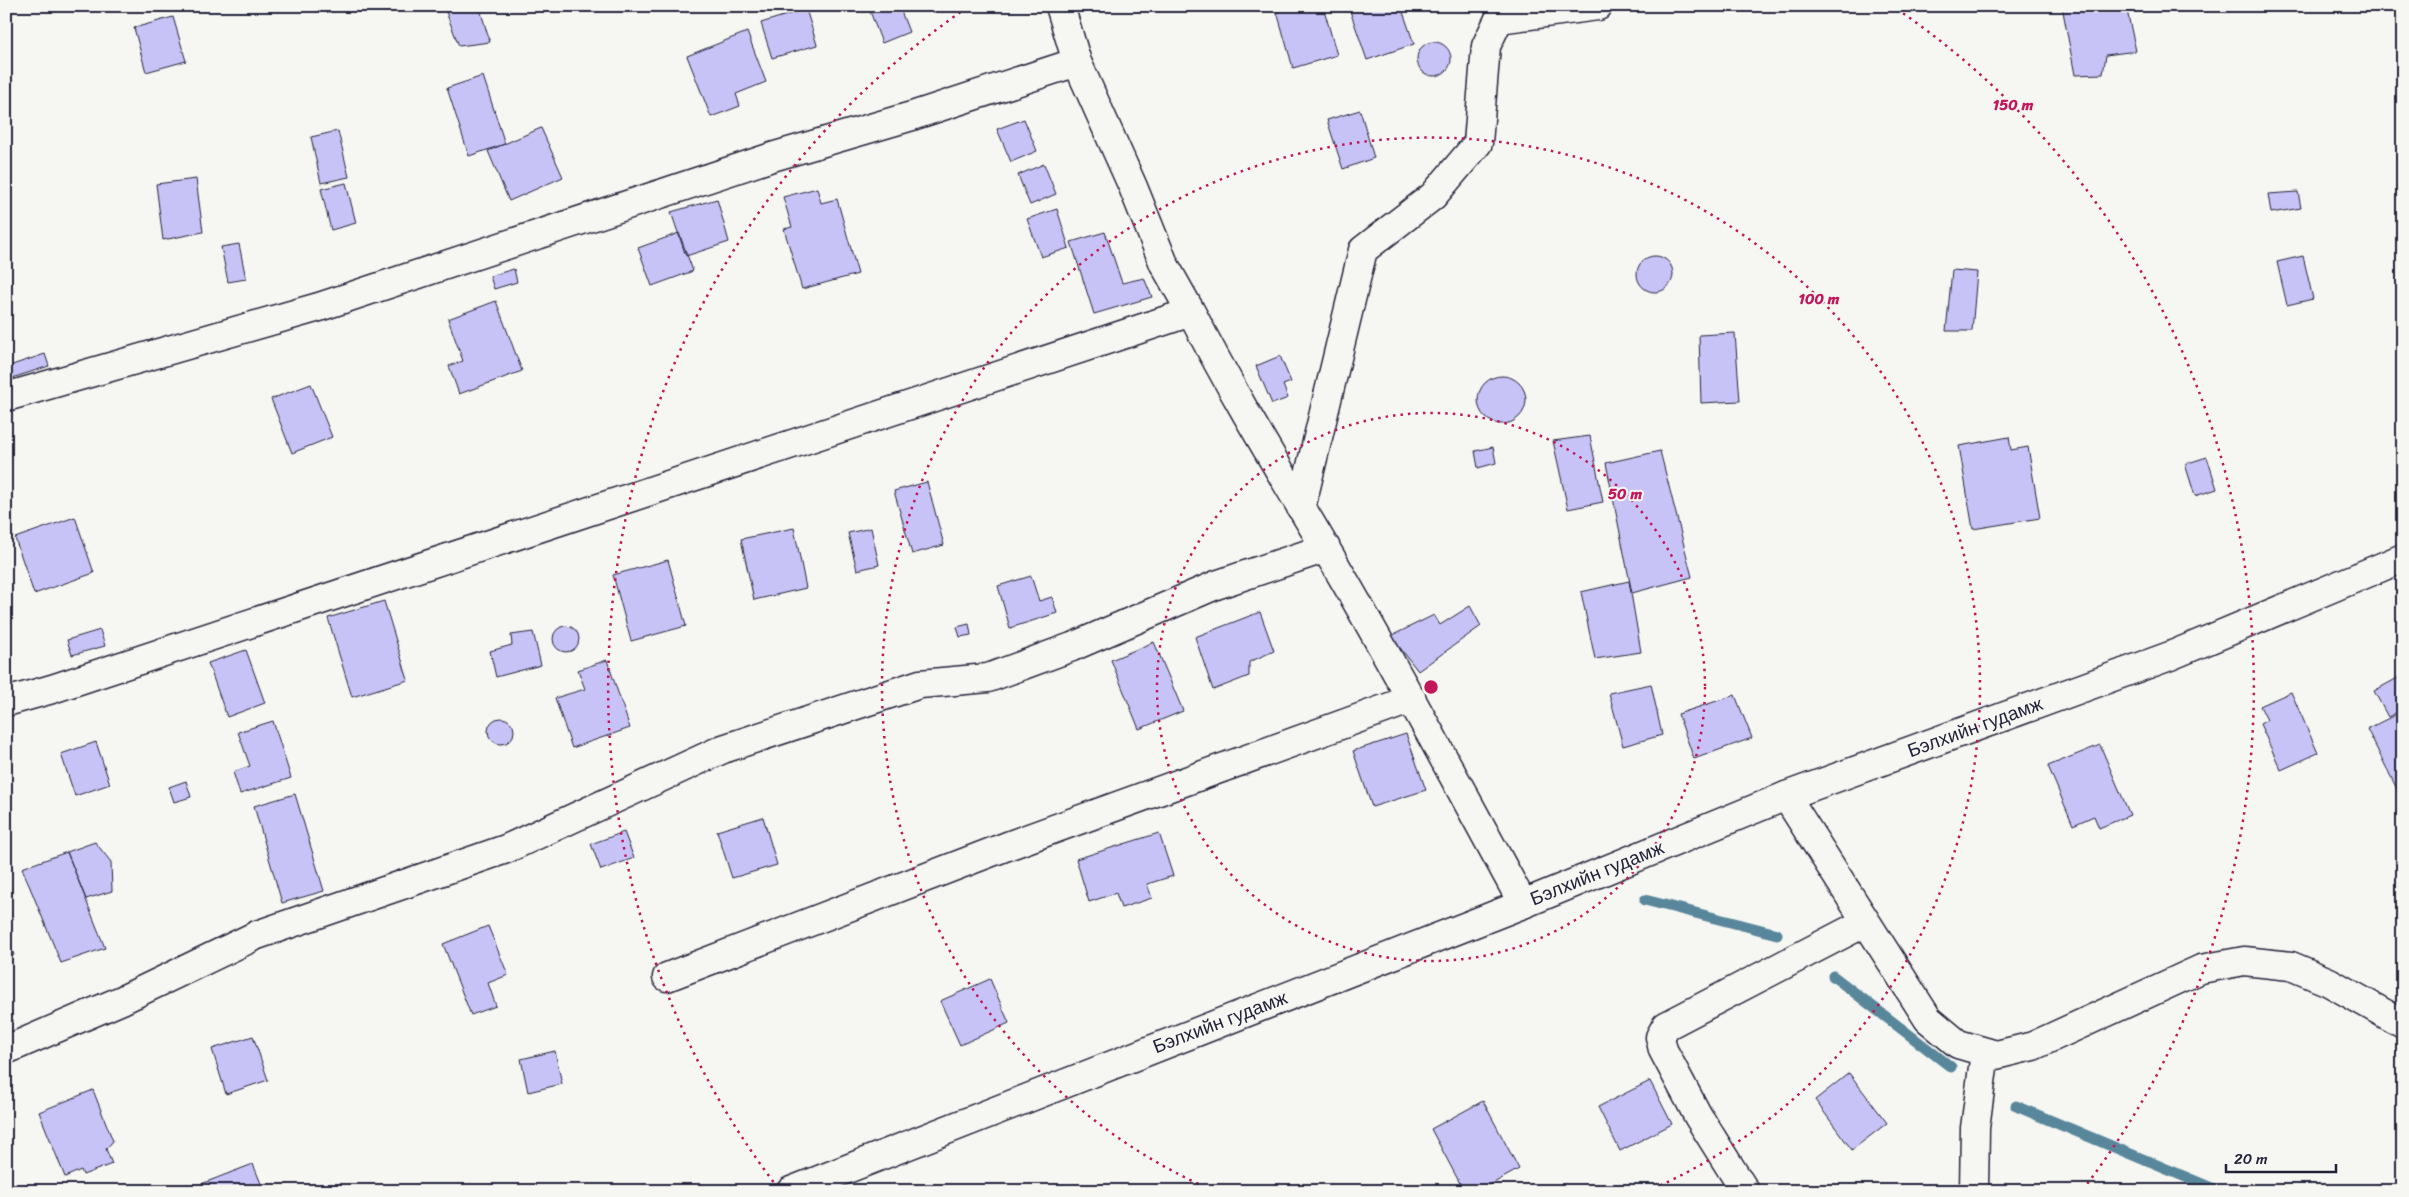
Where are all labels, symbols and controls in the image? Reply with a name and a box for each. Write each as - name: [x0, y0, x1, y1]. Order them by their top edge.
- text: 150 m: [1993, 92, 2034, 118]
- text: 100 m: [1799, 286, 1840, 312]
- text: 50 m: [1608, 481, 1643, 507]
- centre of rings: [1422, 678, 1440, 696]
- street label: Бэлхийн гудамж: [1903, 687, 2048, 767]
- street label: Бэлхийн гудамж: [1525, 831, 1669, 915]
- street label: Бэлхийн гудамж: [1148, 981, 1293, 1063]
- scale bar: [2226, 1142, 2336, 1174]
- text: 20 m: [2234, 1146, 2268, 1172]

